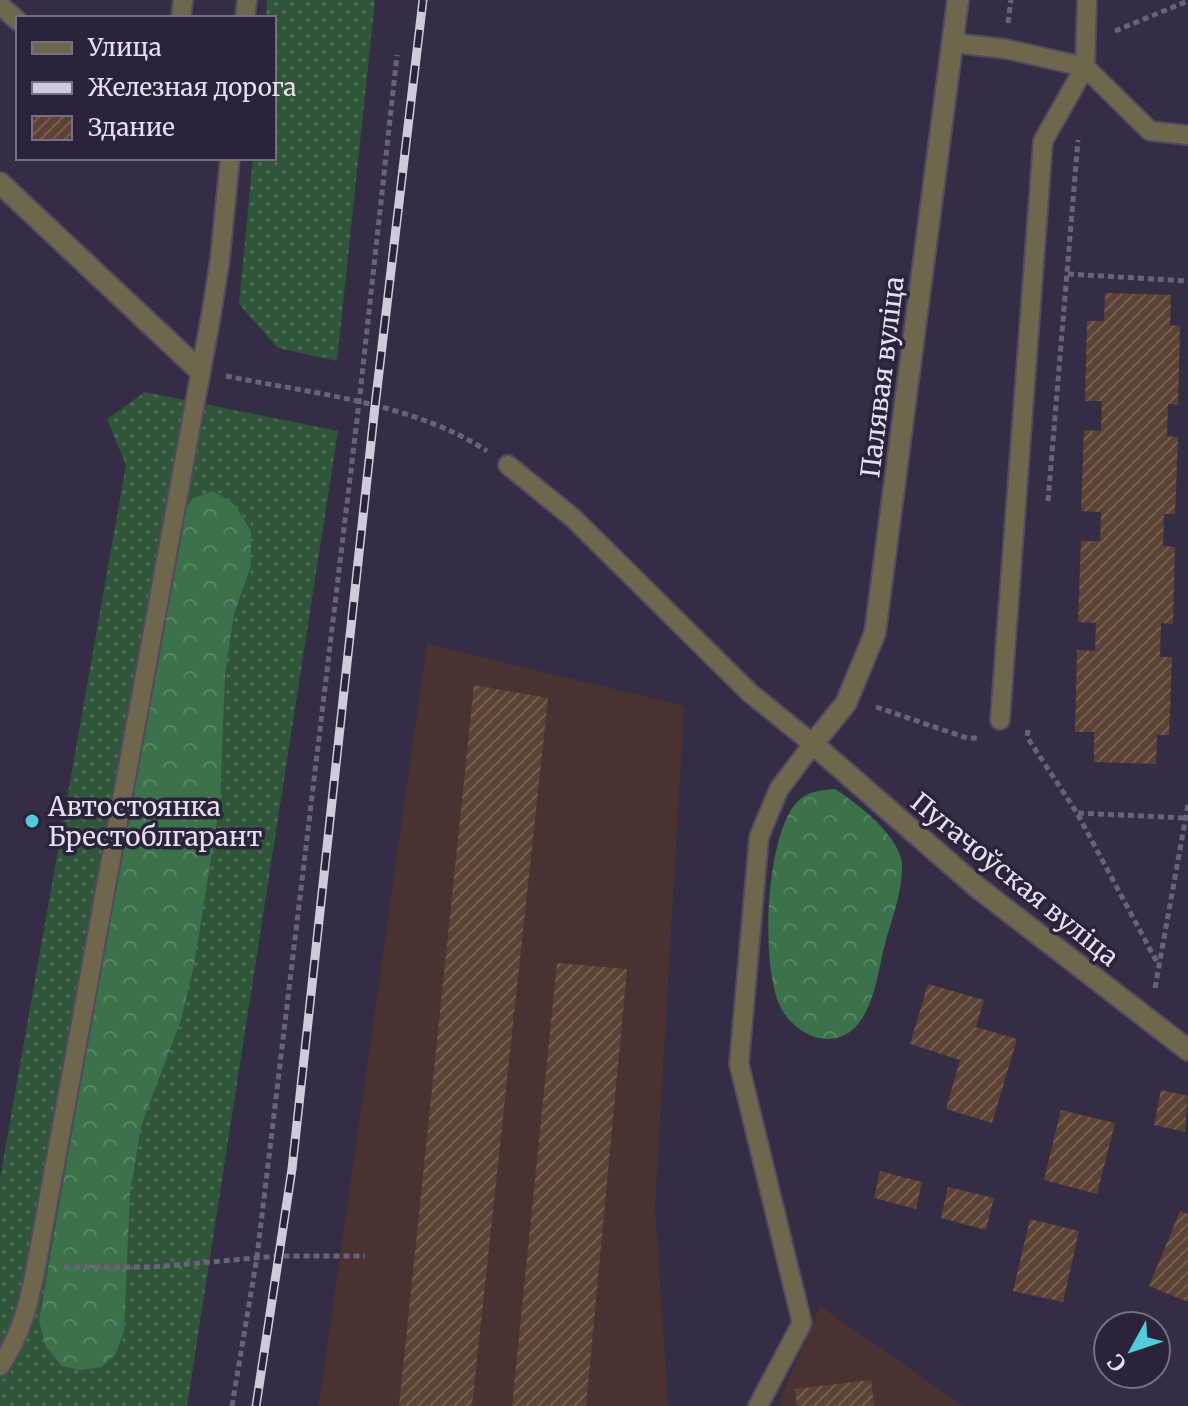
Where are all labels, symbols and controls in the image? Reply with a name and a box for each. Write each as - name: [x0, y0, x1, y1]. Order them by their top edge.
- legend: [16, 16, 276, 160]
- text: Улица: [87, 32, 162, 63]
- text: Железная дорога: [88, 72, 296, 103]
- text: Здание: [88, 112, 175, 143]
- street label: Палявая вуліца: [853, 274, 911, 480]
- street label: Пугачоўская вуліца: [904, 785, 1126, 973]
- place label: Автостоянка Брестоблгарант: [47, 790, 262, 853]
- marker: Автостоянка Брестоблгарант: [23, 812, 41, 830]
- north arrow: [1092, 1310, 1172, 1390]
- text: С: [1101, 1348, 1132, 1377]

